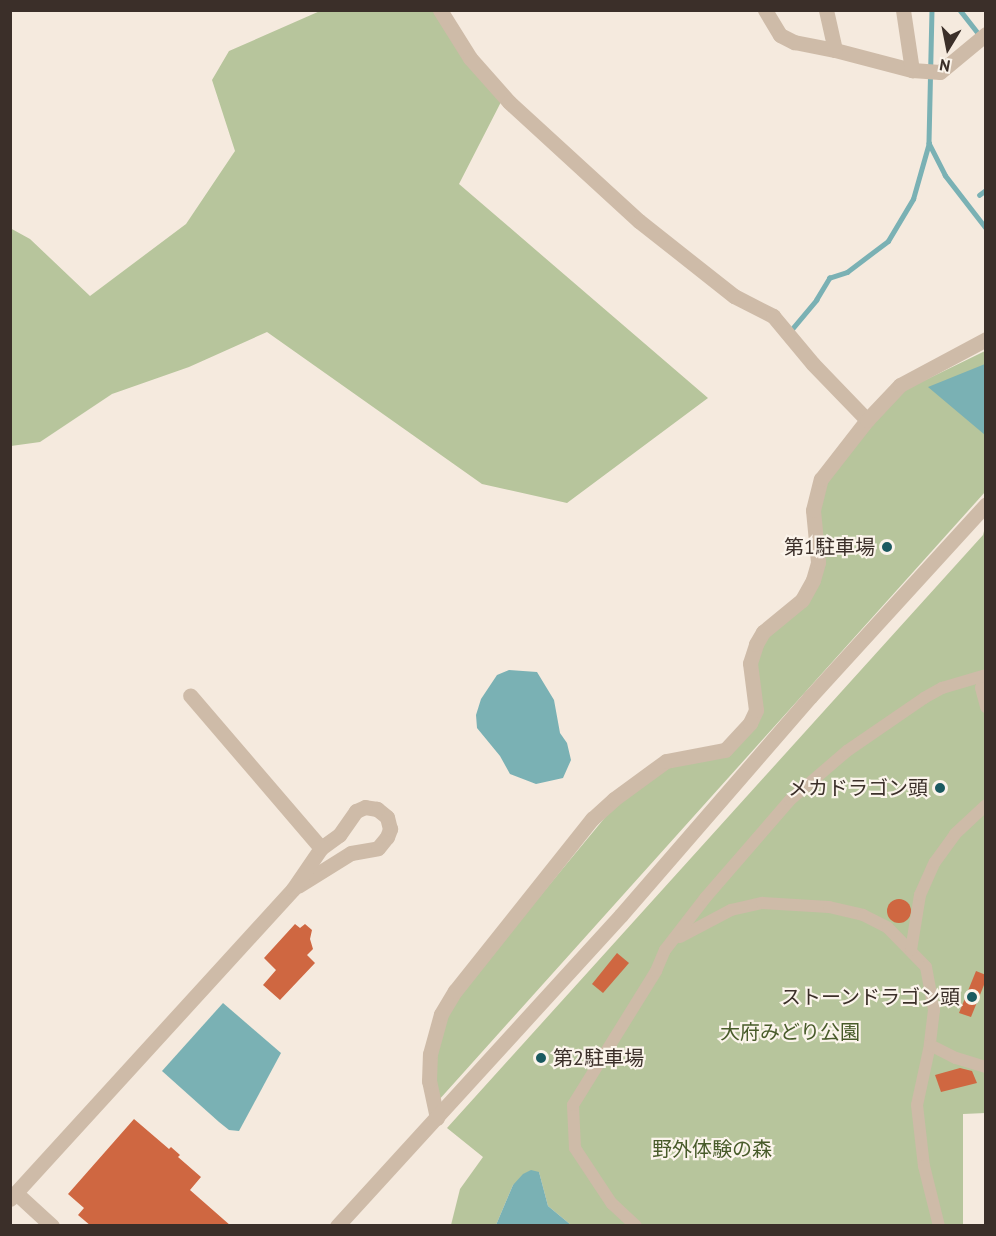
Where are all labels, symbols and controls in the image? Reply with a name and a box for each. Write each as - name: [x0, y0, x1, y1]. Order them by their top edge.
- north arrow: [918, 18, 978, 78]
- text: N: [938, 55, 952, 76]
- place label: 第1駐車場: [784, 535, 875, 559]
- marker: 第1駐車場: [880, 540, 894, 554]
- place label: メカドラゴン頭: [788, 776, 928, 800]
- marker: メカドラゴン頭: [933, 781, 947, 795]
- place label: ストーンドラゴン頭: [780, 985, 960, 1009]
- marker: ストーンドラゴン頭: [965, 990, 979, 1004]
- park label: 大府みどり公園: [720, 1020, 860, 1044]
- place label: 第2駐車場: [553, 1046, 644, 1070]
- marker: 第2駐車場: [534, 1051, 548, 1065]
- park label: 野外体験の森: [652, 1137, 772, 1161]

